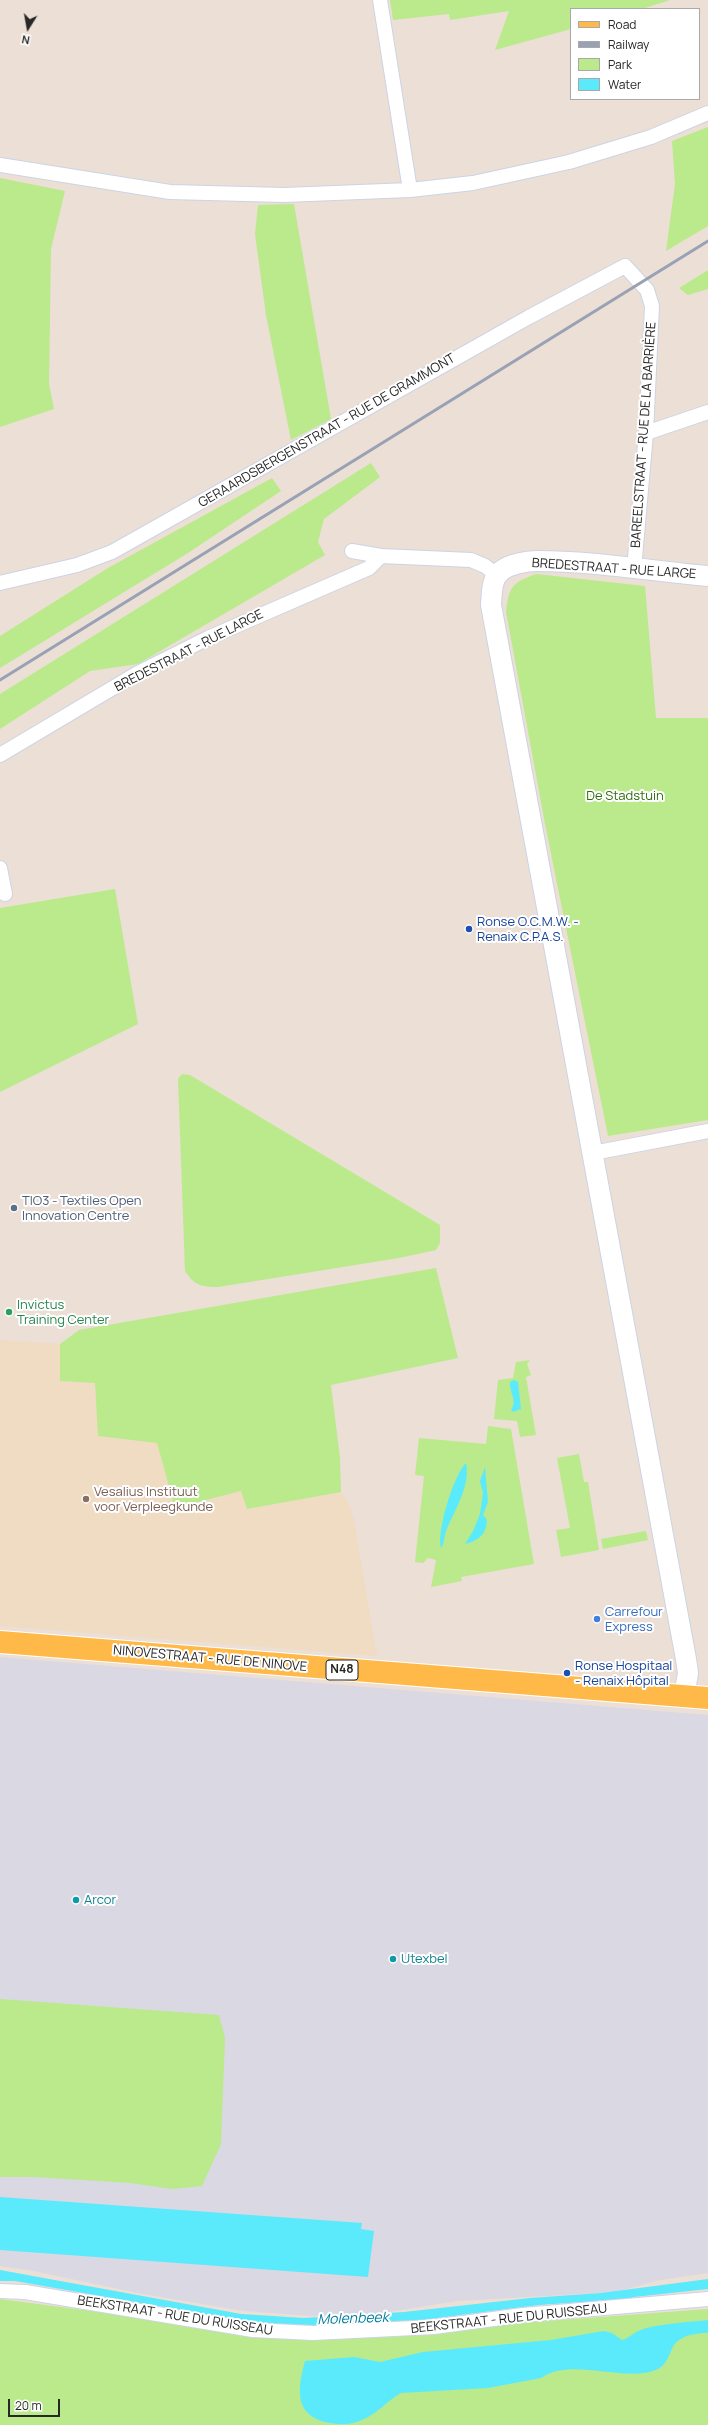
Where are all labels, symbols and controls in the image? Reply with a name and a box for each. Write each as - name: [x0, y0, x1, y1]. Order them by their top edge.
- north arrow: [8, 8, 48, 48]
- legend: [570, 8, 700, 100]
- text: Road: [608, 16, 636, 33]
- text: N: [20, 32, 31, 48]
- text: Railway: [608, 36, 649, 53]
- text: Park: [608, 56, 632, 73]
- text: Water: [608, 76, 641, 93]
- street label: BAREELSTRAAT - RUE DE LA BARRIÈRE: [628, 321, 660, 549]
- street label: GERAARDSBERGENSTRAAT - RUE DE GRAMMONT: [196, 351, 458, 511]
- street label: BREDESTRAAT - RUE LARGE: [531, 555, 697, 583]
- street label: BREDESTRAAT - RUE LARGE: [112, 607, 266, 695]
- park label: De Stadstuin: [586, 788, 664, 804]
- place label: Ronse O.C.M.W. - Renaix C.P.A.S.: [477, 914, 579, 945]
- marker: Ronse O.C.M.W. - Renaix C.P.A.S.: [464, 924, 474, 934]
- place label: TIO3 - Textiles Open Innovation Centre: [22, 1193, 141, 1224]
- marker: TIO3 - Textiles Open Innovation Centre: [9, 1203, 19, 1213]
- place label: Invictus Training Center: [17, 1297, 109, 1328]
- marker: Invictus Training Center: [4, 1307, 14, 1317]
- place label: Vesalius Instituut voor Verpleegkunde: [94, 1484, 213, 1515]
- marker: Vesalius Instituut voor Verpleegkunde: [81, 1494, 91, 1504]
- place label: Carrefour Express: [605, 1604, 663, 1635]
- marker: Carrefour Express: [592, 1614, 602, 1624]
- street label: NINOVESTRAAT - RUE DE NINOVE: [112, 1643, 308, 1675]
- place label: Ronse Hospitaal - Renaix Hôpital: [575, 1658, 672, 1689]
- road number: N48: [326, 1660, 358, 1680]
- marker: Ronse Hospitaal - Renaix Hôpital: [562, 1668, 572, 1678]
- place label: Arcor: [84, 1892, 116, 1908]
- marker: Arcor: [71, 1895, 81, 1905]
- place label: Utexbel: [401, 1951, 448, 1967]
- marker: Utexbel: [388, 1954, 398, 1964]
- street label: BEEKSTRAAT - RUE DU RUISSEAU: [76, 2293, 274, 2339]
- street label: BEEKSTRAAT - RUE DU RUISSEAU: [410, 2301, 608, 2337]
- water label: Molenbeek: [317, 2309, 389, 2329]
- scale bar: [10, 2391, 62, 2417]
- text: 20 m: [15, 2397, 42, 2414]

